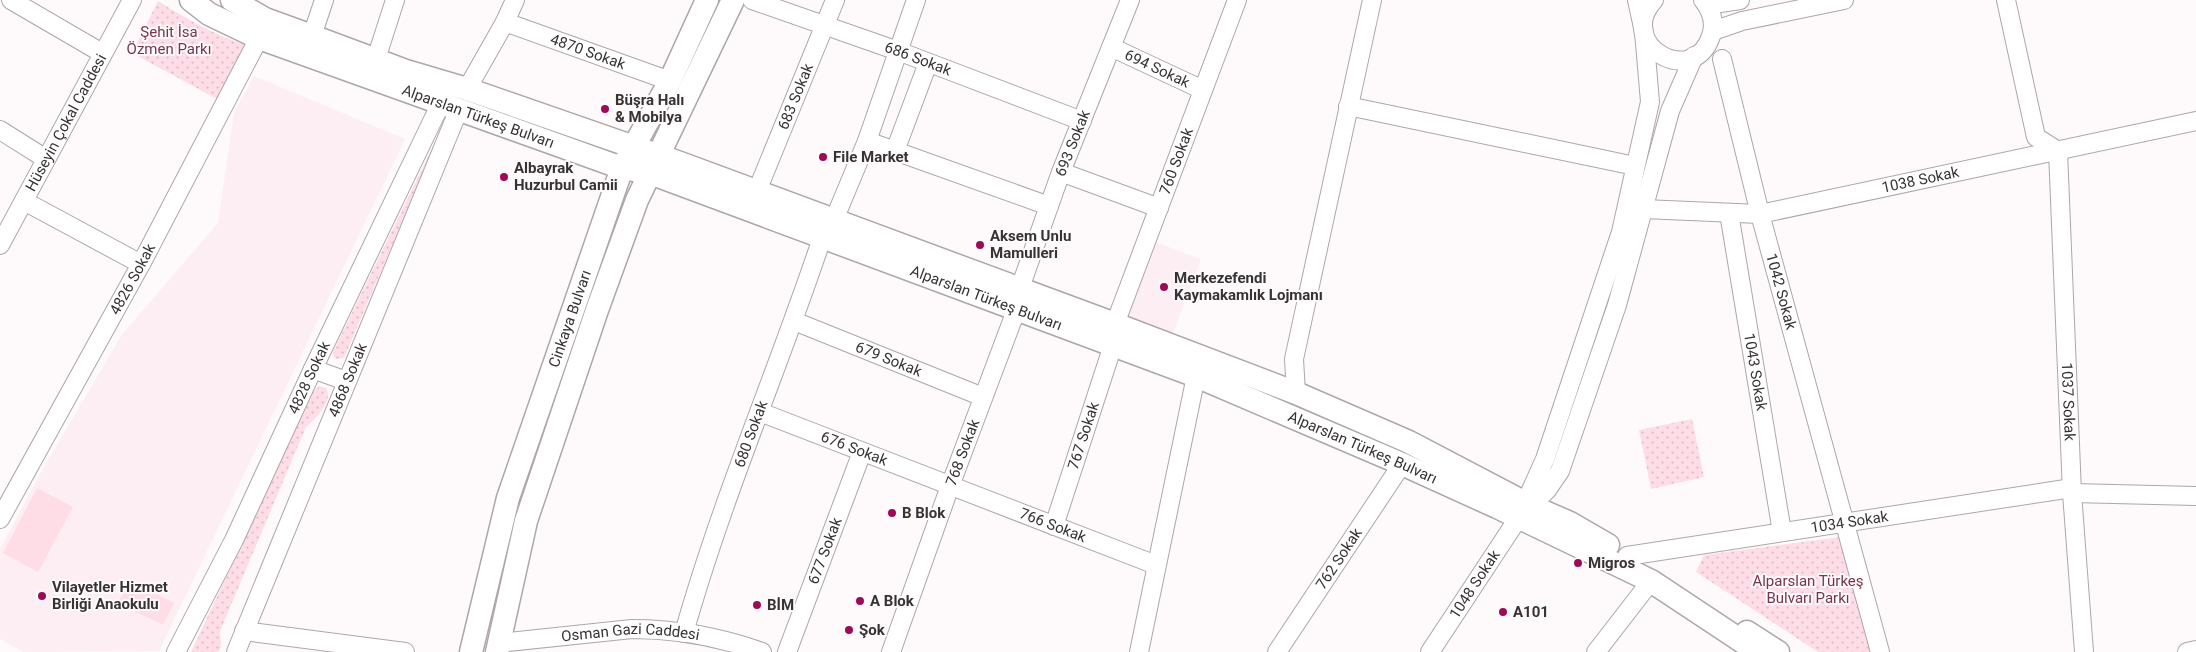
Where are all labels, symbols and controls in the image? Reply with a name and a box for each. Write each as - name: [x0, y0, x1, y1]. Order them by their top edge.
- park label: Şehit İsa Özmen Parkı: [127, 23, 211, 58]
- street label: 4870 Sokak: [548, 30, 628, 73]
- street label: 686 Sokak: [882, 38, 954, 80]
- street label: 694 Sokak: [1122, 46, 1193, 92]
- street label: Hüseyin Çokal Caddesi: [22, 51, 110, 194]
- street label: 683 Sokak: [774, 60, 817, 132]
- street label: Alparslan Türkeş Bulvarı: [400, 81, 557, 152]
- place label: Büşra Halı & Mobilya: [615, 91, 684, 126]
- marker: Büşra Halı & Mobilya: [599, 103, 611, 115]
- street label: 693 Sokak: [1051, 107, 1094, 179]
- street label: 760 Sokak: [1156, 125, 1197, 197]
- place label: File Market: [833, 148, 909, 166]
- marker: File Market: [817, 151, 829, 163]
- place label: Albayrak Huzurbul Camii: [514, 159, 618, 194]
- street label: 1038 Sokak: [1880, 163, 1961, 197]
- marker: Albayrak Huzurbul Camii: [498, 171, 510, 183]
- place label: Aksem Unlu Mamulleri: [990, 227, 1071, 262]
- marker: Aksem Unlu Mamulleri: [974, 239, 986, 251]
- street label: 4826 Sokak: [106, 240, 159, 318]
- street label: 1042 Sokak: [1762, 251, 1800, 332]
- street label: Alparslan Türkeş Bulvarı: [908, 262, 1065, 334]
- street label: Cinkaya Bulvarı: [545, 268, 595, 370]
- place label: Merkezefendi Kaymakamlık Lojmanı: [1174, 269, 1323, 304]
- marker: Merkezefendi Kaymakamlık Lojmanı: [1158, 281, 1170, 293]
- street label: 1043 Sokak: [1740, 332, 1771, 412]
- street label: 4828 Sokak: [284, 338, 334, 417]
- street label: 679 Sokak: [853, 338, 925, 381]
- street label: 4868 Sokak: [324, 340, 371, 420]
- street label: 1037 Sokak: [2058, 362, 2079, 442]
- street label: 680 Sokak: [730, 398, 772, 470]
- street label: 767 Sokak: [1064, 399, 1103, 472]
- street label: Alparslan Türkeş Bulvarı: [1285, 407, 1440, 488]
- street label: 768 Sokak: [942, 416, 983, 488]
- street label: 676 Sokak: [818, 427, 890, 470]
- place label: B Blok: [902, 504, 946, 522]
- street label: 766 Sokak: [1017, 504, 1089, 546]
- marker: B Blok: [886, 507, 898, 519]
- street label: 1034 Sokak: [1809, 507, 1890, 537]
- street label: 677 Sokak: [804, 515, 846, 587]
- street label: 762 Sokak: [1312, 524, 1366, 593]
- street label: 1048 Sokak: [1446, 546, 1504, 622]
- place label: Migros: [1588, 554, 1635, 572]
- marker: Migros: [1572, 557, 1584, 569]
- park label: Alparslan Türkeş Bulvarı Parkı: [1752, 572, 1864, 607]
- place label: Vilayetler Hizmet Birliği Anaokulu: [52, 578, 168, 613]
- marker: Vilayetler Hizmet Birliği Anaokulu: [36, 590, 48, 602]
- place label: A Blok: [870, 592, 915, 610]
- marker: A Blok: [854, 595, 866, 607]
- place label: BİM: [767, 596, 794, 614]
- marker: BİM: [751, 599, 763, 611]
- place label: A101: [1513, 603, 1549, 621]
- marker: A101: [1497, 606, 1509, 618]
- street label: Osman Gazi Caddesi: [560, 620, 701, 645]
- place label: Şok: [859, 621, 886, 639]
- marker: Şok: [843, 624, 855, 636]

